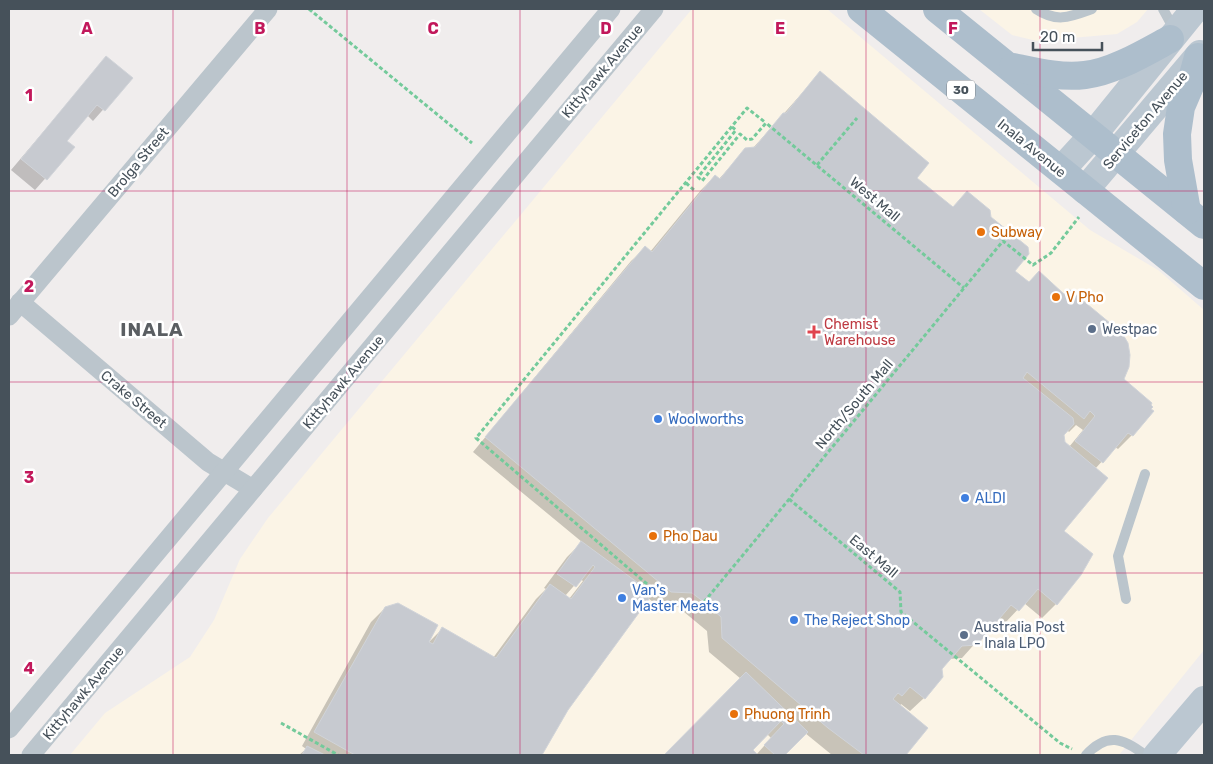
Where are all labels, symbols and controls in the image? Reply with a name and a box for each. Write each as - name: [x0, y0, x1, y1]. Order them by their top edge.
- text: A: [81, 19, 93, 38]
- text: B: [254, 19, 266, 38]
- text: C: [427, 19, 439, 38]
- text: D: [600, 19, 612, 38]
- text: E: [775, 19, 785, 38]
- text: F: [948, 19, 958, 38]
- scale bar: [1033, 20, 1102, 52]
- street label: Kittyhawk Avenue: [558, 21, 647, 122]
- text: 20 m: [1040, 28, 1075, 46]
- street label: Serviceton Avenue: [1099, 68, 1191, 173]
- road number: 30: [947, 80, 975, 100]
- text: 1: [25, 86, 33, 105]
- street label: Inala Avenue: [994, 116, 1070, 181]
- street label: Brolga Street: [104, 124, 173, 201]
- street label: West Mall: [846, 173, 903, 225]
- place label: Subway: [991, 224, 1043, 241]
- marker: Subway: [975, 226, 987, 238]
- text: 2: [24, 277, 34, 296]
- place label: V Pho: [1066, 289, 1104, 306]
- marker: V Pho: [1050, 291, 1062, 303]
- place label: Chemist Warehouse: [824, 316, 896, 349]
- district label: INALA: [120, 318, 184, 341]
- place label: Westpac: [1102, 321, 1157, 338]
- marker: Westpac: [1086, 323, 1098, 335]
- marker: Chemist Warehouse: [808, 326, 820, 338]
- street label: Kittyhawk Avenue: [299, 332, 388, 433]
- street label: North/South Mall: [812, 356, 897, 453]
- street label: Crake Street: [97, 367, 171, 432]
- place label: Woolworths: [668, 411, 744, 428]
- marker: Woolworths: [652, 413, 664, 425]
- text: 3: [24, 468, 34, 487]
- place label: ALDI: [975, 490, 1006, 507]
- marker: ALDI: [959, 492, 971, 504]
- place label: Pho Dau: [663, 528, 718, 545]
- marker: Pho Dau: [647, 530, 659, 542]
- street label: East Mall: [846, 531, 901, 582]
- place label: Van's Master Meats: [632, 582, 719, 615]
- marker: Van's Master Meats: [616, 592, 628, 604]
- place label: The Reject Shop: [804, 612, 910, 629]
- marker: The Reject Shop: [788, 614, 800, 626]
- place label: Australia Post - Inala LPO: [974, 619, 1065, 652]
- marker: Australia Post - Inala LPO: [958, 629, 970, 641]
- street label: Kittyhawk Avenue: [39, 643, 128, 744]
- text: 4: [24, 659, 35, 678]
- place label: Phuong Trinh: [744, 706, 831, 723]
- marker: Phuong Trinh: [728, 708, 740, 720]

